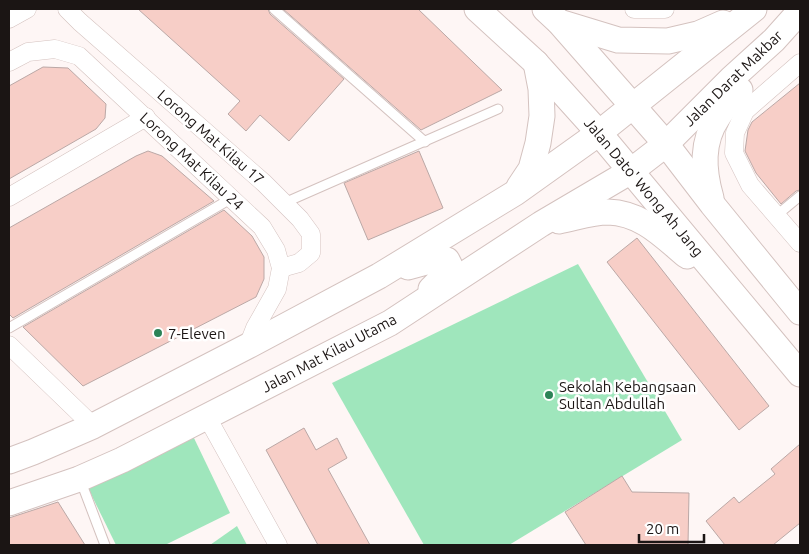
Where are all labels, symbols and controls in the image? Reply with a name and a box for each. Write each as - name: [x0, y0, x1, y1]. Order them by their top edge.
- street label: Jalan Darat Makbar: [680, 26, 786, 129]
- street label: Lorong Mat Kilau 17: [154, 86, 268, 188]
- street label: Lorong Mat Kilau 24: [137, 109, 247, 213]
- street label: Jalan Dato' Wong Ah Jang: [581, 114, 707, 260]
- street label: Jalan Mat Kilau Utama: [259, 310, 399, 396]
- place label: 7-Eleven: [168, 325, 226, 342]
- marker: 7-Eleven: [152, 327, 164, 339]
- place label: Sekolah Kebangsaan Sultan Abdullah: [559, 378, 696, 412]
- marker: Sekolah Kebangsaan Sultan Abdullah: [543, 389, 555, 401]
- scale bar: [639, 512, 704, 544]
- text: 20 m: [646, 520, 679, 537]

